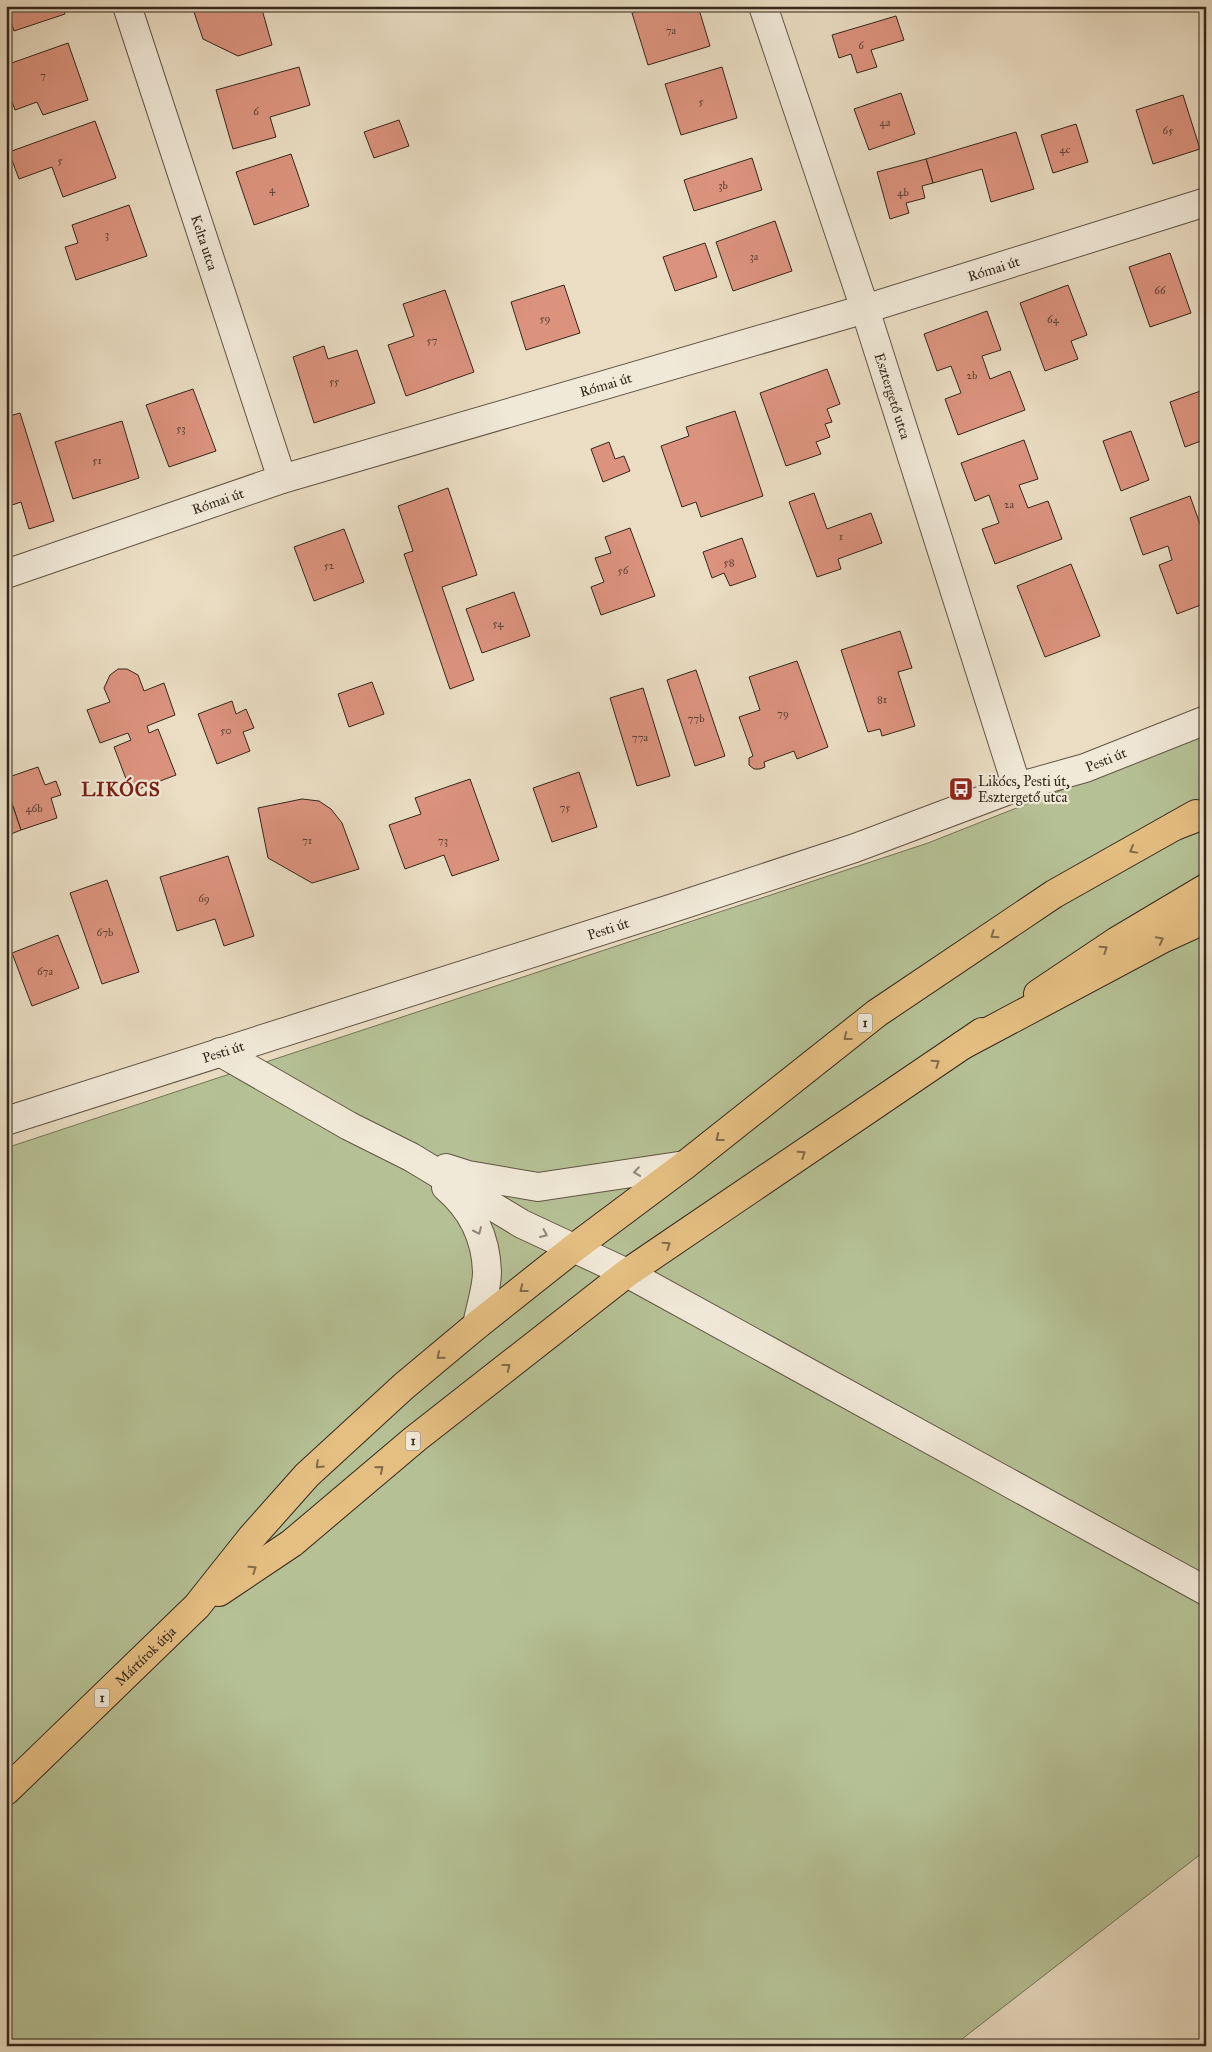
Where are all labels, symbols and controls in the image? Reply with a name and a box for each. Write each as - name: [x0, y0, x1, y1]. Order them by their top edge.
- house number: 7a: [666, 24, 677, 37]
- house number: 6: [858, 39, 864, 52]
- house number: 7: [40, 69, 46, 82]
- house number: 5: [698, 95, 704, 108]
- house number: 6: [253, 105, 259, 118]
- house number: 4a: [880, 116, 891, 129]
- house number: 65: [1163, 124, 1173, 137]
- house number: 4c: [1060, 143, 1071, 156]
- house number: 5: [57, 154, 63, 167]
- house number: 3b: [718, 179, 728, 192]
- house number: 4: [269, 183, 276, 196]
- house number: 4b: [897, 186, 909, 199]
- street label: Kelta utca: [188, 213, 222, 273]
- house number: 3: [105, 228, 109, 241]
- house number: 3a: [749, 250, 759, 263]
- street label: Római út: [965, 252, 1022, 285]
- house number: 66: [1154, 284, 1166, 297]
- house number: 59: [539, 312, 551, 325]
- house number: 64: [1047, 313, 1060, 326]
- house number: 57: [427, 334, 438, 347]
- street label: Esztergető utca: [871, 351, 914, 441]
- street label: Római út: [577, 369, 634, 400]
- house number: 2b: [967, 369, 977, 382]
- house number: 55: [329, 375, 339, 388]
- house number: 53: [176, 422, 186, 435]
- house number: 51: [92, 454, 102, 467]
- street label: Római út: [190, 484, 246, 518]
- house number: 2a: [1004, 498, 1014, 511]
- house number: 1: [839, 530, 843, 543]
- house number: 58: [724, 556, 735, 569]
- house number: 52: [324, 559, 335, 572]
- house number: 56: [618, 564, 629, 577]
- house number: 54: [493, 617, 504, 630]
- house number: 81: [877, 693, 887, 706]
- house number: 79: [777, 707, 789, 720]
- house number: 77b: [687, 712, 705, 725]
- house number: 50: [220, 724, 232, 737]
- house number: 77a: [632, 731, 649, 744]
- street label: Pesti út: [1083, 744, 1129, 776]
- place label: Likócs, Pesti út, Esztergető utca: [978, 773, 1070, 806]
- district label: LIKÓCS: [81, 776, 161, 801]
- bus stop icon: Likócs, Pesti út, Esztergető utca: [948, 776, 974, 802]
- house number: 75: [560, 801, 570, 814]
- house number: 46b: [25, 802, 43, 815]
- house number: 71: [302, 834, 312, 847]
- house number: 73: [438, 834, 448, 847]
- one-way arrow: [1129, 844, 1138, 854]
- house number: 69: [198, 892, 210, 905]
- street label: Pesti út: [585, 914, 631, 943]
- house number: 67b: [97, 926, 113, 939]
- one-way arrow: [991, 928, 1000, 938]
- one-way arrow: [1155, 936, 1164, 946]
- one-way arrow: [1099, 946, 1108, 955]
- house number: 67a: [37, 965, 53, 978]
- road number: 1: [858, 1014, 872, 1032]
- one-way arrow: [843, 1032, 852, 1041]
- street label: Pesti út: [200, 1037, 246, 1066]
- one-way arrow: [931, 1060, 940, 1069]
- one-way arrow: [716, 1133, 725, 1141]
- one-way arrow: [796, 1151, 806, 1160]
- one-way arrow: [632, 1167, 641, 1177]
- one-way arrow: [472, 1225, 482, 1234]
- one-way arrow: [539, 1228, 548, 1239]
- one-way arrow: [662, 1242, 671, 1252]
- one-way arrow: [519, 1284, 528, 1293]
- one-way arrow: [436, 1351, 445, 1360]
- one-way arrow: [501, 1365, 510, 1373]
- road number: 1: [406, 1432, 420, 1450]
- one-way arrow: [315, 1459, 324, 1468]
- one-way arrow: [374, 1466, 383, 1474]
- one-way arrow: [247, 1566, 256, 1575]
- street label: Mártírok útja: [111, 1623, 179, 1689]
- road number: 1: [94, 1689, 110, 1708]

